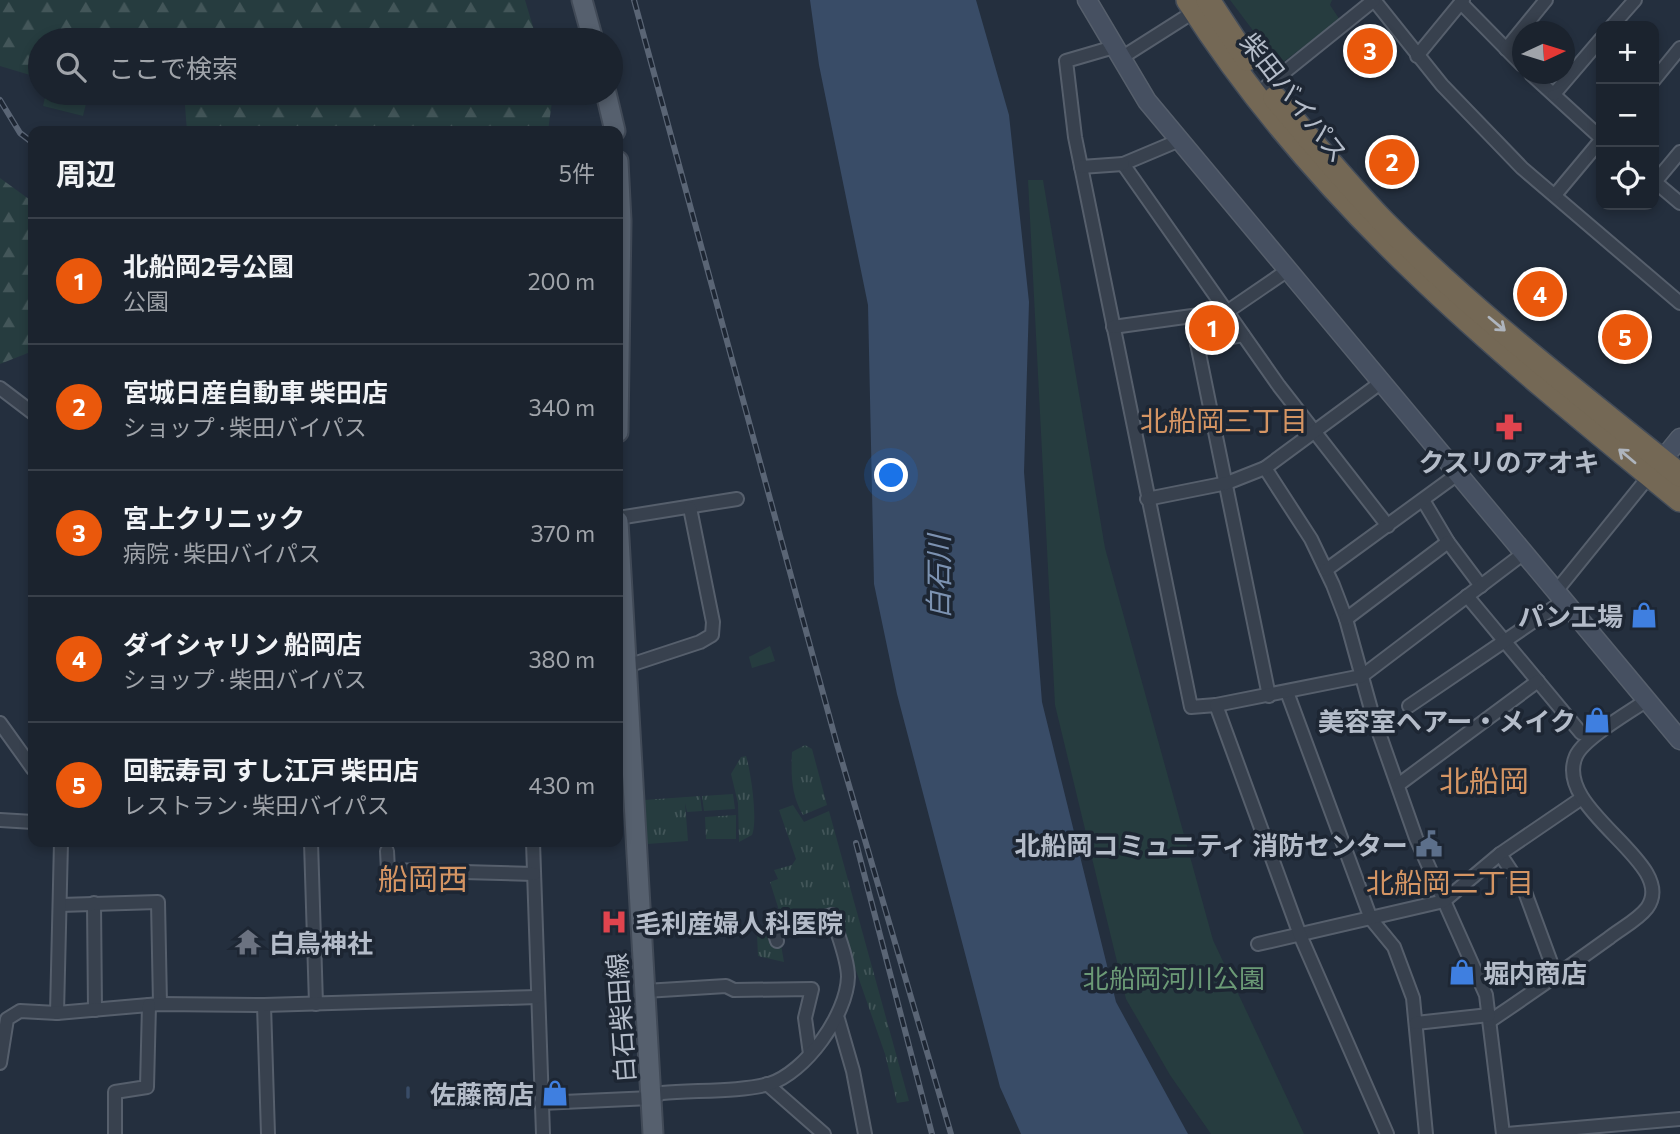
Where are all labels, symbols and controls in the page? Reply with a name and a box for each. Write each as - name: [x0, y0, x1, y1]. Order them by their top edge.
- north arrow: [1512, 21, 1575, 84]
- map controls: [1596, 21, 1659, 210]
- button: +: [1596, 21, 1659, 84]
- pin: 3: [1347, 25, 1393, 77]
- street label: 柴田バイパス: [1235, 26, 1355, 168]
- search box: [28, 28, 623, 105]
- icon: search: [52, 48, 90, 86]
- text: ここで検索: [108, 52, 238, 83]
- button: −: [1596, 84, 1659, 147]
- pin: 2: [1369, 136, 1415, 188]
- button: locate: [1596, 147, 1659, 210]
- text: 周辺: [56, 154, 116, 191]
- text: 5件: [559, 159, 595, 187]
- text: 北船岡2号公園: [123, 250, 294, 281]
- text: 1: [74, 267, 84, 295]
- text: 200 m: [528, 267, 595, 295]
- pin: 4: [1517, 268, 1563, 320]
- text: 公園: [123, 287, 169, 315]
- pin: 1: [1189, 302, 1235, 354]
- pin: 5: [1602, 311, 1648, 363]
- one-way arrow: [1488, 316, 1506, 332]
- text: 宮城日産自動車 柴田店: [123, 376, 388, 407]
- text: 2: [72, 393, 86, 421]
- text: 340 m: [529, 393, 595, 421]
- district label: 北船岡三丁目: [1140, 403, 1308, 437]
- pharmacy icon: クスリのアオキ: [1494, 412, 1524, 442]
- text: ショップ · 柴田バイパス: [123, 413, 367, 441]
- place label: クスリのアオキ: [1418, 446, 1600, 477]
- one-way arrow: [1619, 449, 1637, 464]
- your location: [874, 458, 908, 492]
- text: 宮上クリニック: [123, 502, 305, 533]
- text: 3: [72, 519, 86, 547]
- text: 370 m: [530, 519, 595, 547]
- water label: 白石川: [921, 532, 955, 619]
- text: 病院 · 柴田バイパス: [123, 539, 321, 567]
- place label: パン工場: [1518, 600, 1623, 631]
- shop icon: パン工場: [1629, 600, 1659, 630]
- text: ダイシャリン 船岡店: [123, 628, 362, 659]
- text: 4: [72, 645, 86, 673]
- text: 380 m: [528, 645, 595, 673]
- text: ショップ · 柴田バイパス: [123, 665, 367, 693]
- place label: 美容室ヘアー・メイク: [1318, 705, 1576, 736]
- shop icon: 美容室ヘアー・メイク: [1582, 705, 1612, 735]
- text: 回転寿司 すし江戸 柴田店: [123, 754, 419, 785]
- district label: 北船岡: [1439, 761, 1529, 798]
- text: 5: [72, 771, 86, 799]
- text: 430 m: [529, 771, 595, 799]
- text: レストラン · 柴田バイパス: [123, 791, 390, 819]
- place label: 北船岡コミュニティ 消防センター: [1015, 829, 1408, 860]
- public building icon: 北船岡コミュニティ 消防センター: [1414, 829, 1444, 859]
- district label: 船岡西: [378, 859, 468, 896]
- district label: 北船岡二丁目: [1366, 865, 1534, 899]
- hospital icon: 毛利産婦人科医院: [599, 907, 629, 937]
- place label: 毛利産婦人科医院: [635, 907, 843, 938]
- temple icon: 白鳥神社: [233, 927, 263, 957]
- place label: 白鳥神社: [269, 927, 373, 958]
- street label: 白石柴田線: [600, 952, 640, 1084]
- shop icon: 堀内商店: [1447, 957, 1477, 987]
- place label: 堀内商店: [1483, 957, 1587, 988]
- park label: 北船岡河川公園: [1083, 962, 1265, 993]
- place label: 佐藤商店: [430, 1078, 534, 1109]
- shop icon: 佐藤商店: [540, 1078, 570, 1108]

